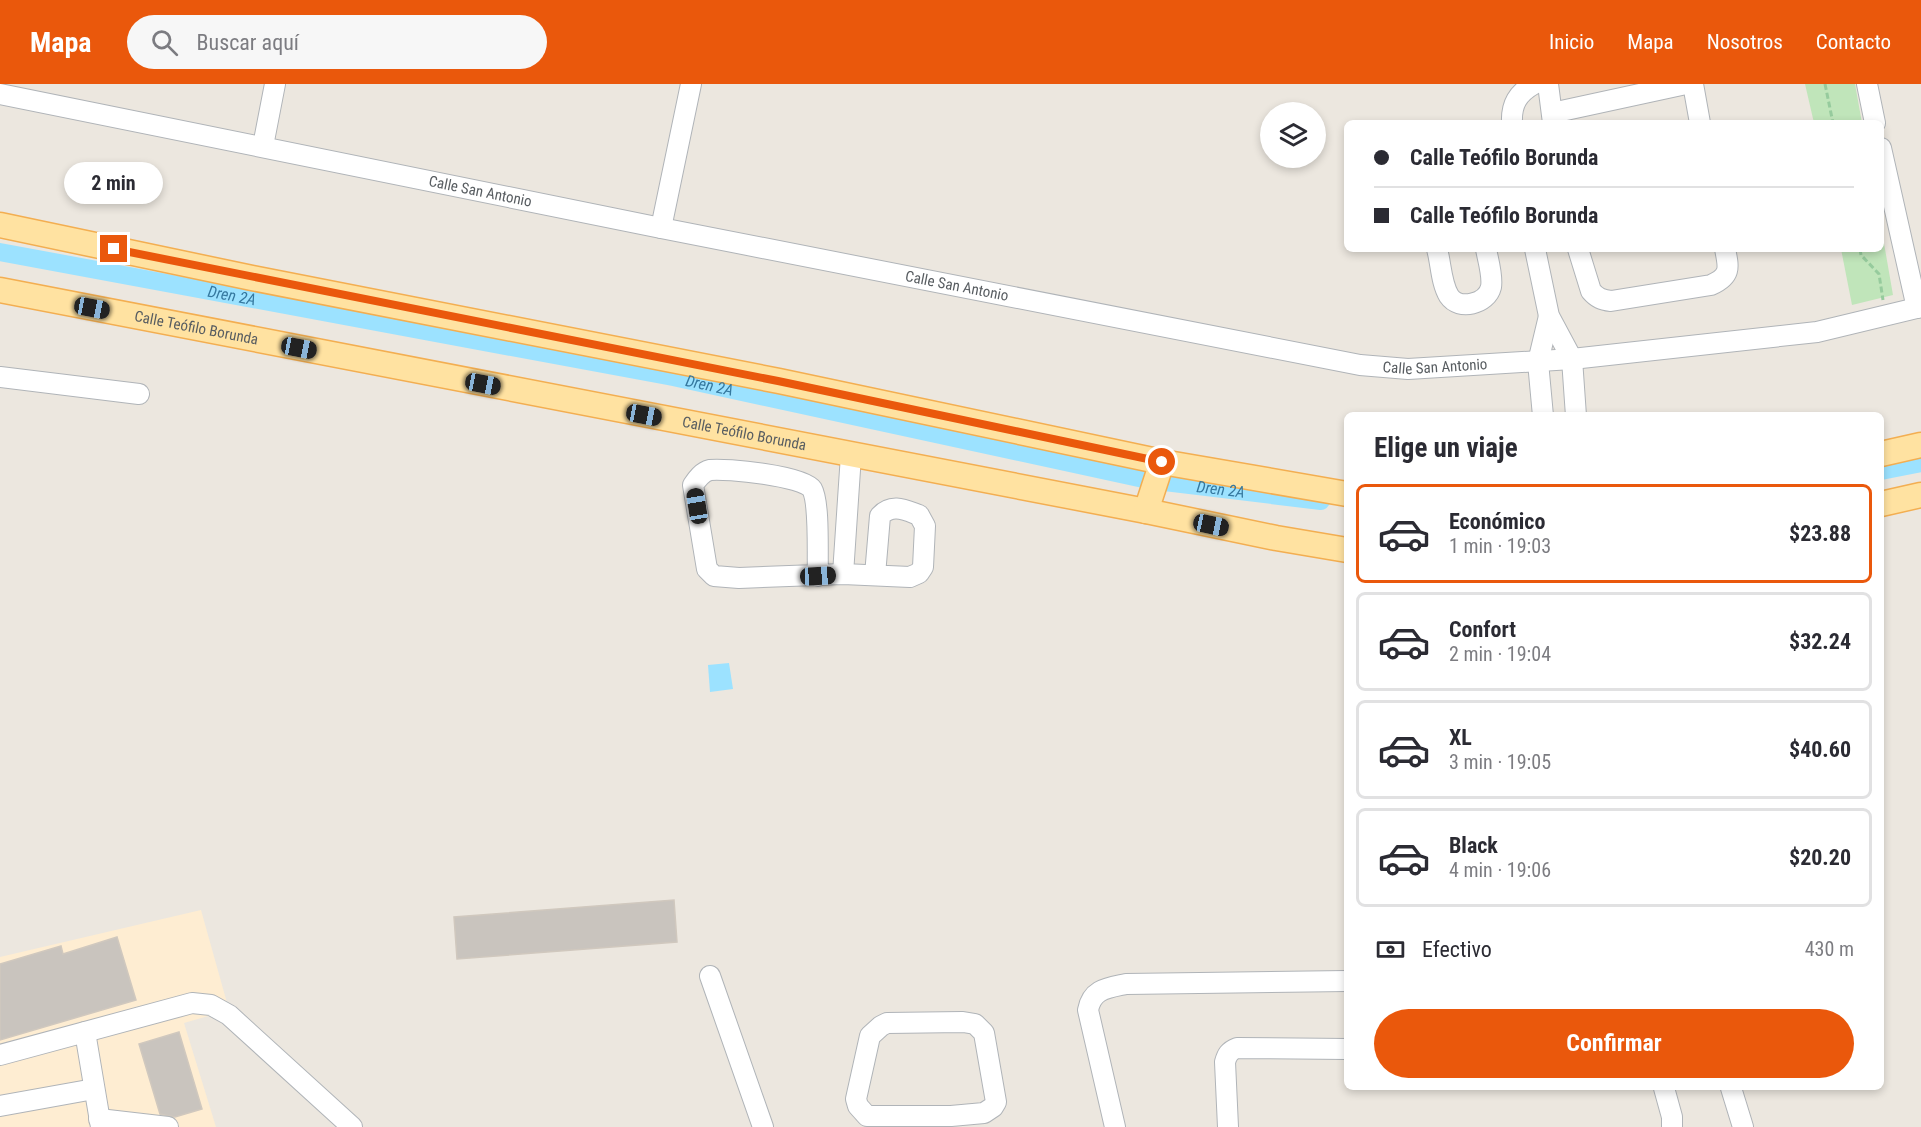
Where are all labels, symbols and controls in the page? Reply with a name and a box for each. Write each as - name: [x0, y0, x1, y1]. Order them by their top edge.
- search box: [127, 15, 547, 69]
- text: Mapa: [30, 26, 91, 59]
- icon: search: [148, 26, 181, 59]
- text: Buscar aquí: [196, 30, 299, 55]
- text: Inicio: [1549, 30, 1594, 54]
- text: Mapa: [1627, 30, 1674, 54]
- text: Nosotros: [1707, 30, 1783, 54]
- text: Contacto: [1816, 30, 1891, 54]
- map controls: [1260, 102, 1326, 168]
- button: layers: [1260, 102, 1326, 168]
- text: Calle Teófilo Borunda: [1410, 145, 1598, 170]
- callout: 2 min: [64, 162, 164, 204]
- text: 2 min: [91, 171, 136, 195]
- street label: Calle San Antonio: [427, 172, 533, 211]
- text: Calle Teófilo Borunda: [1410, 203, 1598, 228]
- route end: [100, 235, 127, 262]
- street label: Calle San Antonio: [904, 267, 1010, 305]
- water label: Dren 2A: [206, 281, 258, 309]
- car: [73, 296, 111, 320]
- street label: Calle Teófilo Borunda: [133, 307, 260, 349]
- car: [280, 336, 318, 360]
- street label: Calle San Antonio: [1382, 355, 1488, 378]
- water label: Dren 2A: [684, 371, 735, 399]
- car: [464, 372, 502, 396]
- car: [625, 403, 663, 427]
- street label: Calle Teófilo Borunda: [681, 413, 808, 454]
- text: Elige un viaje: [1374, 432, 1518, 464]
- route start: [1148, 448, 1175, 475]
- water label: Dren 2A: [1196, 476, 1246, 501]
- car: [685, 487, 709, 525]
- icon: car: [1377, 507, 1431, 561]
- text: Económico: [1449, 509, 1545, 534]
- car: [1192, 512, 1230, 538]
- text: $23.88: [1789, 521, 1851, 546]
- text: 1 min · 19:03: [1449, 534, 1551, 558]
- car: [800, 566, 836, 586]
- icon: car: [1377, 615, 1431, 669]
- text: Confort: [1449, 617, 1516, 642]
- text: $32.24: [1789, 629, 1851, 654]
- text: 2 min · 19:04: [1449, 642, 1551, 666]
- icon: car: [1377, 723, 1431, 777]
- text: XL: [1449, 725, 1472, 750]
- text: $40.60: [1789, 737, 1851, 762]
- text: 3 min · 19:05: [1449, 750, 1551, 774]
- icon: car: [1377, 831, 1431, 885]
- text: Black: [1449, 833, 1498, 858]
- text: $20.20: [1789, 845, 1851, 870]
- text: 4 min · 19:06: [1449, 858, 1551, 882]
- icon: cash: [1374, 933, 1407, 966]
- text: Efectivo: [1422, 937, 1492, 962]
- text: 430 m: [1805, 937, 1854, 961]
- button: Confirmar: [1374, 1009, 1854, 1078]

